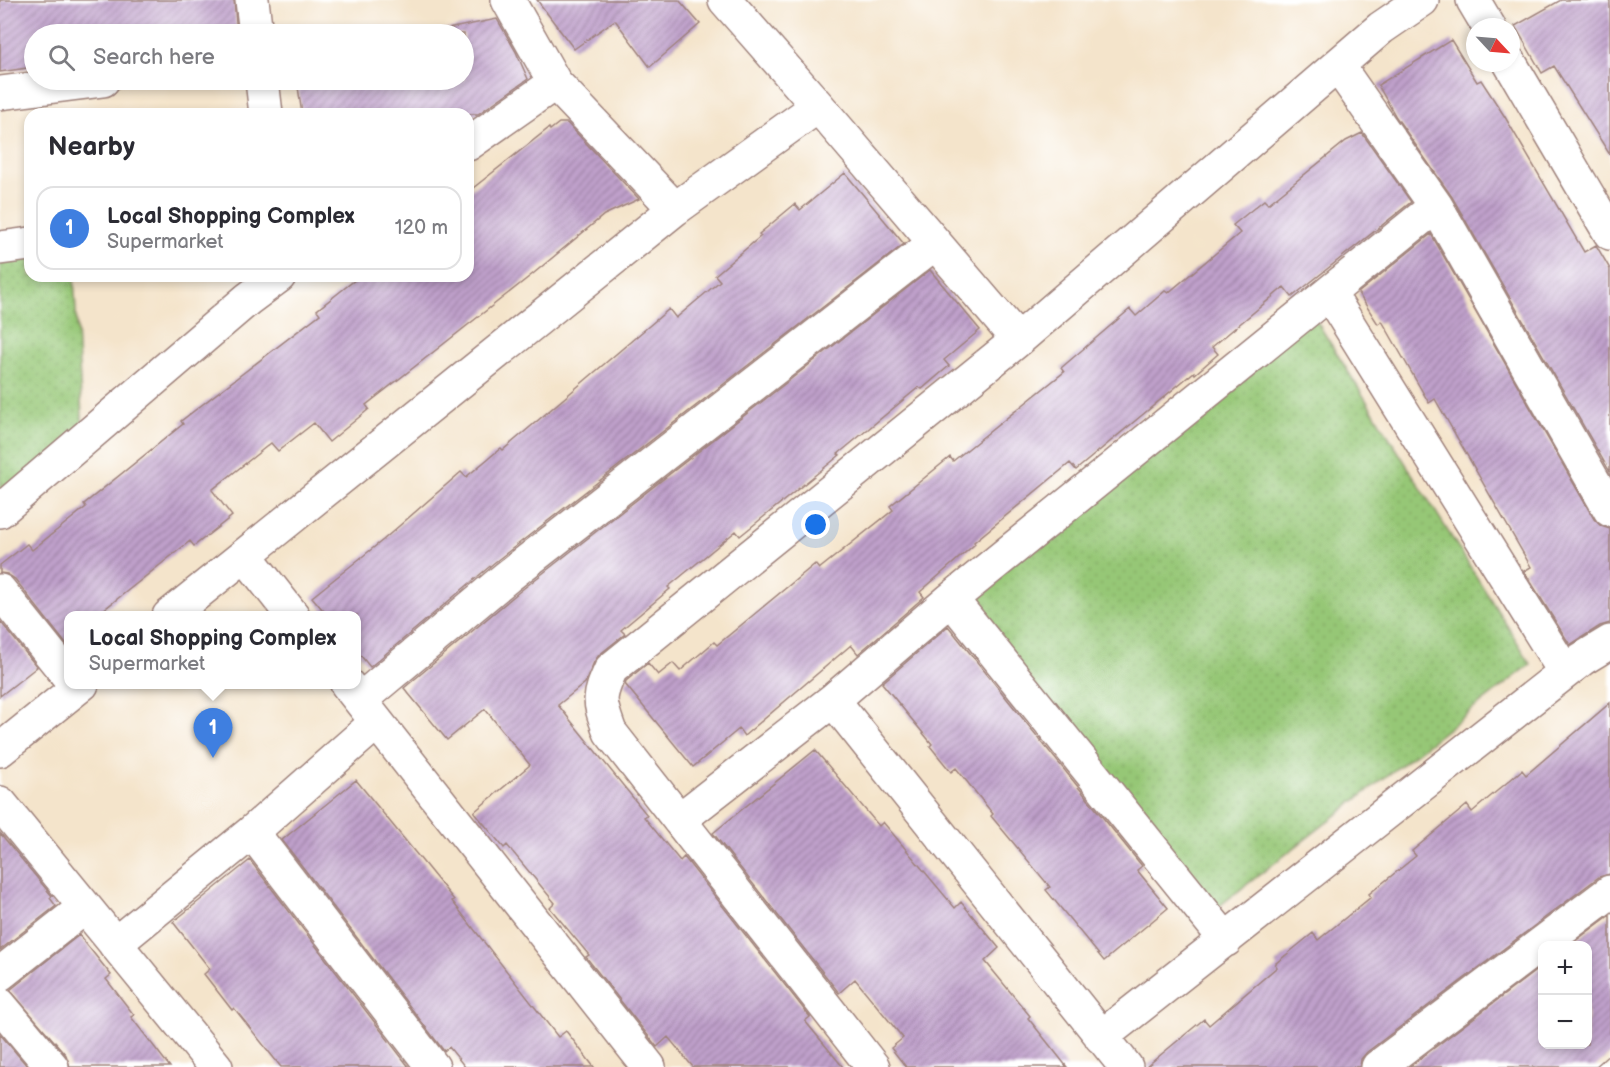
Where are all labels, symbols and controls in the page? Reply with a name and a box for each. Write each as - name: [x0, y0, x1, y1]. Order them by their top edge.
- north arrow: [1466, 18, 1520, 72]
- search box: [24, 24, 474, 90]
- icon: search: [45, 41, 78, 74]
- text: Search here: [93, 44, 215, 71]
- text: Nearby: [48, 132, 135, 163]
- text: Local Shopping Complex: [107, 203, 354, 230]
- text: 1: [65, 216, 74, 240]
- text: 120 m: [395, 216, 448, 240]
- text: Supermarket: [107, 230, 223, 254]
- your location: [801, 510, 830, 539]
- popup: [64, 611, 361, 689]
- text: Local Shopping Complex: [89, 625, 336, 652]
- text: Supermarket: [89, 652, 205, 676]
- pin: 1: [194, 708, 232, 758]
- map controls: [1538, 941, 1592, 1049]
- button: +: [1538, 941, 1592, 995]
- button: −: [1538, 995, 1592, 1049]

